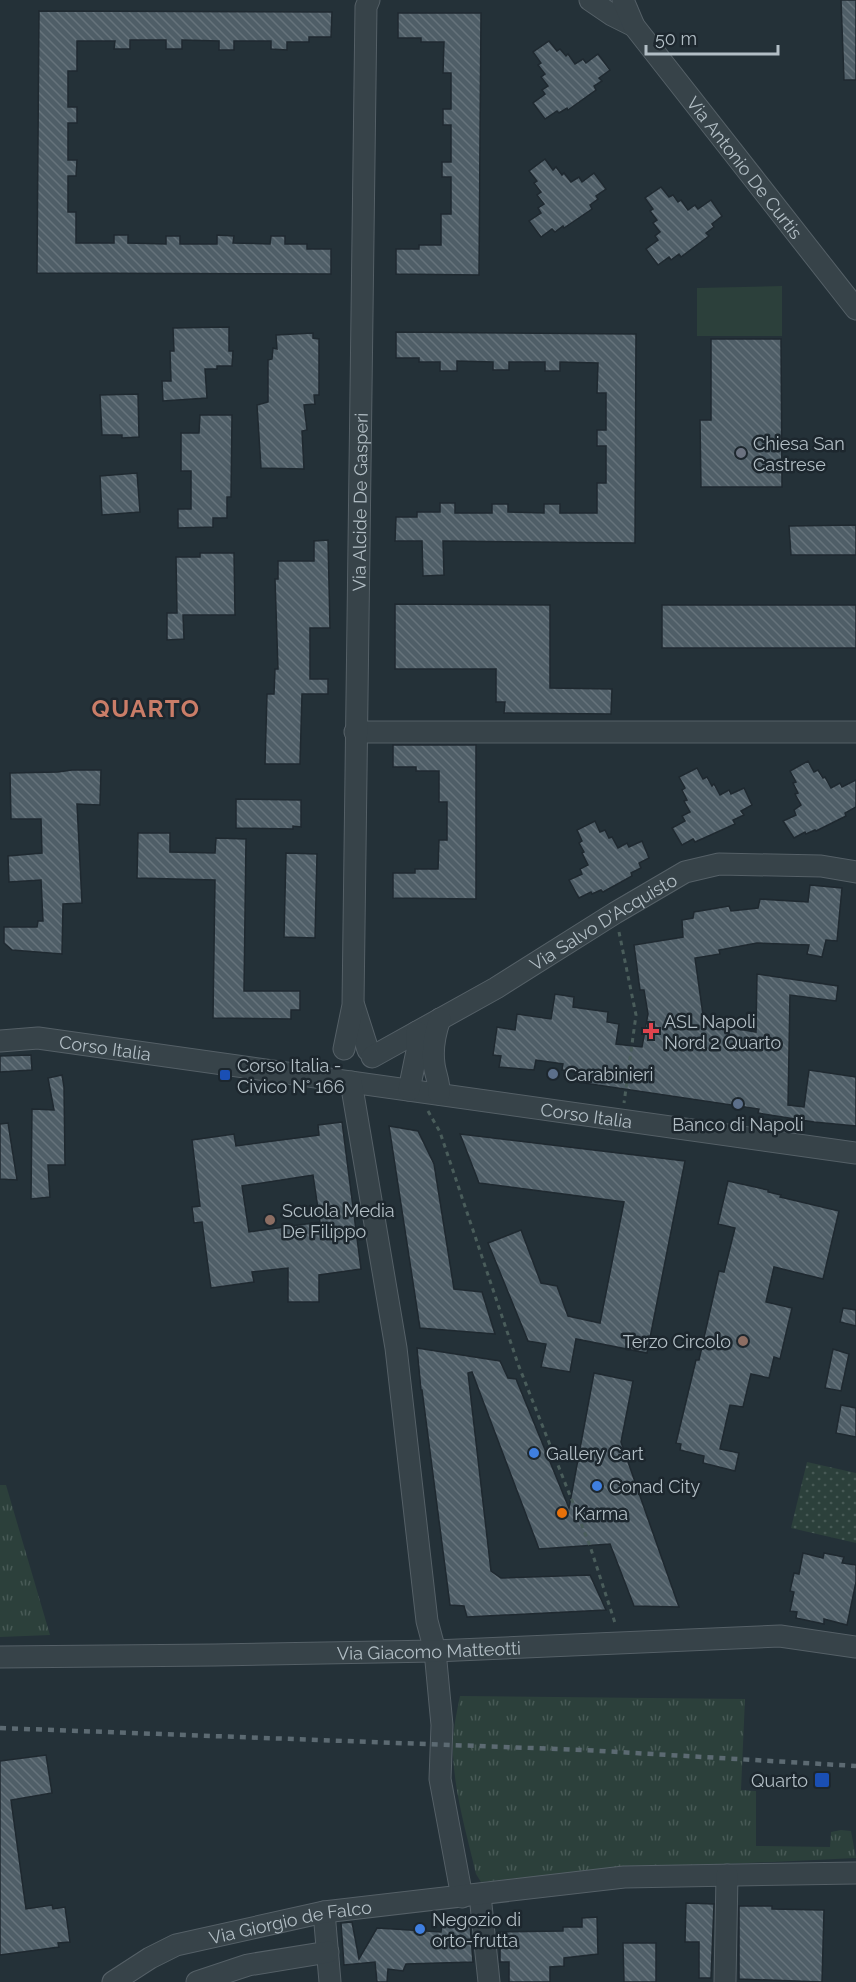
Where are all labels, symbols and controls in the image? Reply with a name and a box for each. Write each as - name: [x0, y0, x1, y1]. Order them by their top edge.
- scale bar: [646, 18, 778, 56]
- text: 50 m: [655, 28, 697, 49]
- street label: Via Antonio De Curtis: [683, 92, 807, 243]
- street label: Via Alcide De Gasperi: [348, 412, 371, 591]
- place label: Chiesa San Castrese: [753, 433, 845, 475]
- marker: Chiesa San Castrese: [734, 446, 748, 460]
- district label: QUARTO: [92, 694, 200, 723]
- street label: Via Salvo D'Acquisto: [526, 869, 681, 975]
- place label: ASL Napoli Nord 2 Quarto: [664, 1011, 781, 1053]
- marker: ASL Napoli Nord 2 Quarto: [642, 1022, 660, 1040]
- street label: Corso Italia: [58, 1031, 152, 1064]
- place label: Corso Italia - Civico N° 166: [237, 1055, 345, 1097]
- place label: Carabinieri: [565, 1064, 654, 1085]
- marker: Carabinieri: [546, 1067, 560, 1081]
- marker: Corso Italia - Civico N° 166: [218, 1068, 232, 1082]
- marker: Banco di Napoli: [731, 1097, 745, 1111]
- street label: Corso Italia: [539, 1098, 634, 1132]
- place label: Banco di Napoli: [672, 1114, 804, 1135]
- place label: Scuola Media De Filippo: [282, 1200, 395, 1242]
- marker: Scuola Media De Filippo: [263, 1213, 277, 1227]
- place label: Terzo Circolo: [623, 1331, 731, 1352]
- marker: Terzo Circolo: [736, 1334, 750, 1348]
- place label: Gallery Cart: [546, 1443, 644, 1464]
- marker: Gallery Cart: [527, 1446, 541, 1460]
- place label: Conad City: [609, 1476, 700, 1497]
- marker: Conad City: [590, 1479, 604, 1493]
- place label: Karma: [574, 1503, 628, 1524]
- marker: Karma: [555, 1506, 569, 1520]
- street label: Via Giacomo Matteotti: [337, 1637, 521, 1663]
- place label: Quarto: [751, 1770, 808, 1791]
- marker: Quarto: [813, 1771, 831, 1789]
- street label: Via Giorgio de Falco: [207, 1896, 373, 1948]
- place label: Negozio di orto-frutta: [432, 1909, 521, 1951]
- marker: Negozio di orto-frutta: [413, 1922, 427, 1936]

